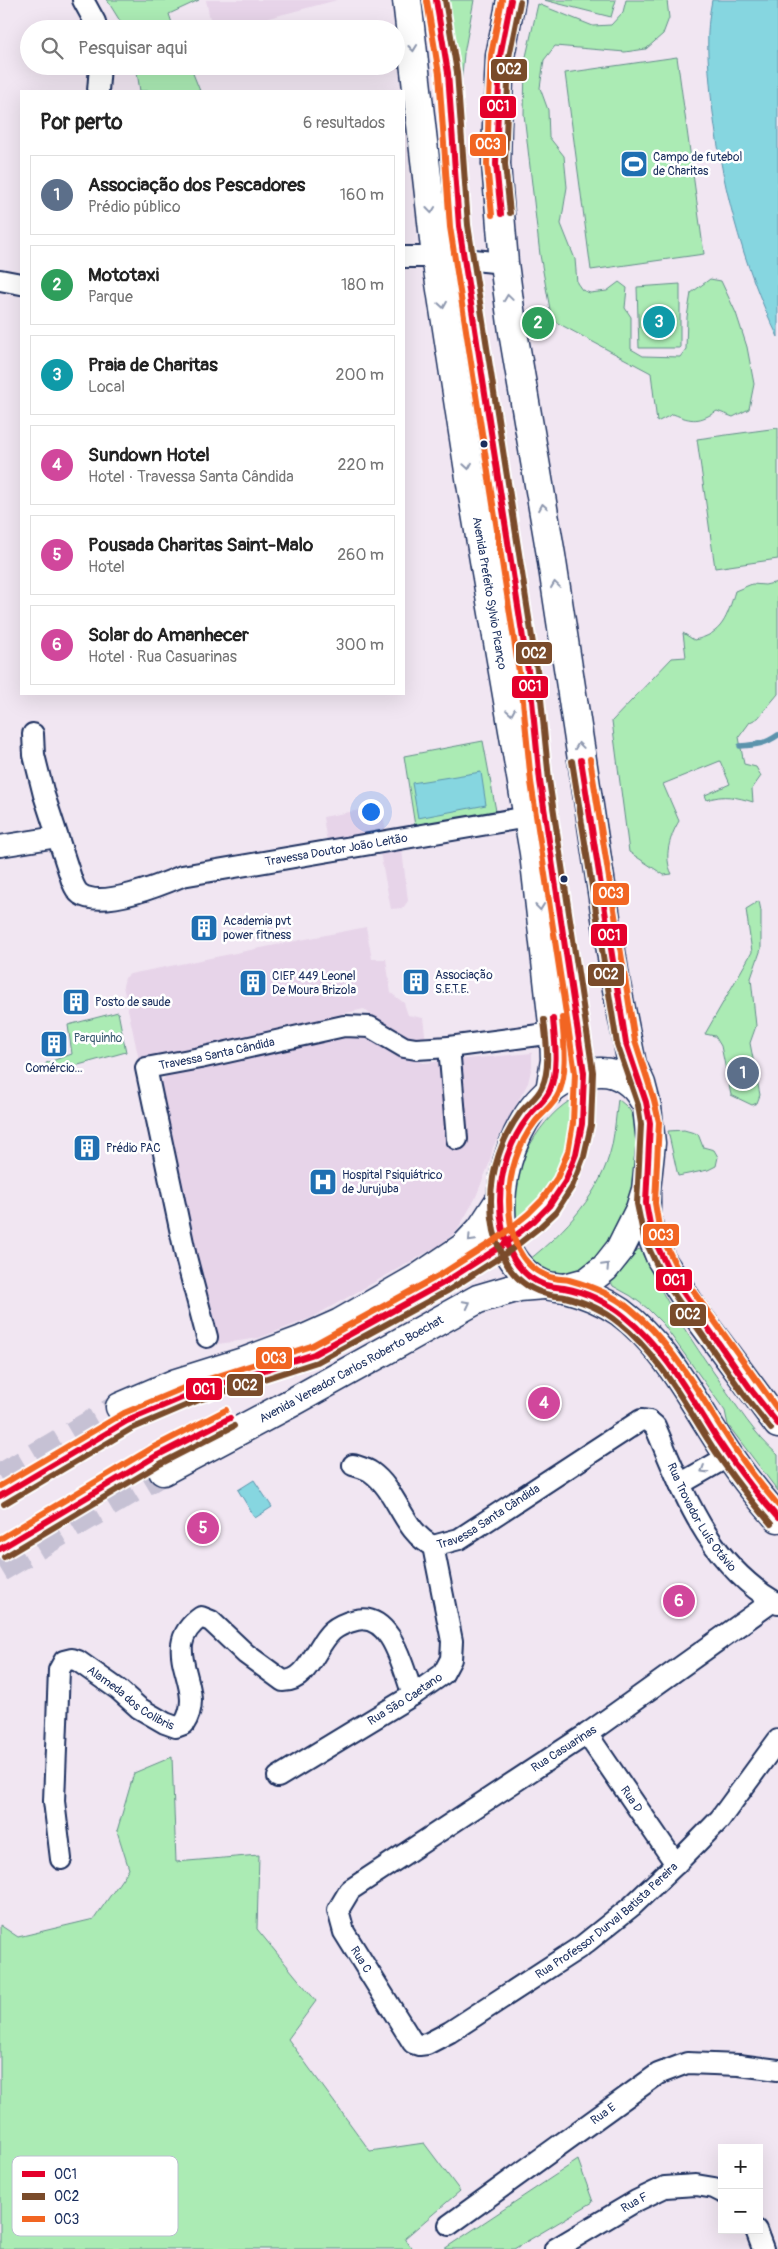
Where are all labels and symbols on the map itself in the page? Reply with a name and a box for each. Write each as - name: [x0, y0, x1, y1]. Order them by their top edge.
- one-way arrow: [407, 45, 418, 53]
- line badge: OC2: [490, 58, 528, 82]
- text: OC2: [496, 61, 522, 78]
- line badge: OC1: [479, 95, 517, 119]
- text: OC1: [486, 98, 510, 115]
- line badge: OC3: [469, 133, 507, 157]
- text: OC3: [475, 136, 501, 153]
- sports icon: Campo de futebol de Charitas: [619, 149, 649, 179]
- place label: Campo de futebol de Charitas: [653, 150, 742, 179]
- one-way arrow: [425, 206, 436, 214]
- one-way arrow: [504, 293, 514, 302]
- one-way arrow: [438, 301, 448, 310]
- pin: 3: [643, 303, 675, 341]
- pin: 2: [522, 304, 554, 342]
- unlabelled marker: [479, 439, 489, 449]
- one-way arrow: [463, 461, 473, 470]
- one-way arrow: [538, 503, 549, 511]
- street label: Avenida Prefeito Sylvio Picanço: [469, 516, 510, 671]
- one-way arrow: [551, 580, 561, 589]
- line badge: OC2: [515, 641, 553, 665]
- text: OC2: [521, 645, 547, 662]
- line badge: OC1: [511, 675, 549, 699]
- text: OC1: [518, 678, 542, 695]
- one-way arrow: [506, 708, 516, 716]
- one-way arrow: [574, 741, 584, 750]
- your location: [358, 799, 384, 825]
- street label: Travessa Doutor João Leitão: [264, 830, 409, 869]
- unlabelled marker: [559, 874, 569, 884]
- line badge: OC3: [592, 882, 630, 906]
- text: OC3: [598, 885, 624, 902]
- one-way arrow: [534, 904, 545, 912]
- building icon: Academia pvt power fitness: [189, 913, 219, 943]
- place label: Academia pvt power fitness: [223, 914, 292, 943]
- line badge: OC1: [590, 923, 628, 947]
- text: OC1: [597, 927, 621, 944]
- line badge: OC2: [587, 963, 625, 987]
- text: OC2: [593, 966, 619, 983]
- building icon: Associação S.E.T.E.: [401, 967, 431, 997]
- building icon: CIEP 449 Leonel De Moura Brizola: [238, 968, 268, 998]
- place label: Associação S.E.T.E.: [435, 968, 493, 997]
- place label: CIEP 449 Leonel De Moura Brizola: [272, 969, 356, 998]
- building icon: Posto de saude: [61, 987, 91, 1017]
- place label: Posto de saude: [95, 995, 171, 1010]
- building icon: Comércio...: [39, 1029, 69, 1059]
- park label: Parquinho: [74, 1031, 123, 1046]
- street label: Travessa Santa Cândida: [158, 1034, 276, 1073]
- pin: 1: [727, 1054, 759, 1092]
- place label: Comércio...: [25, 1061, 83, 1076]
- building icon: Prédio PAC: [72, 1133, 102, 1163]
- place label: Prédio PAC: [106, 1141, 161, 1156]
- hospital icon: Hospital Psiquiátrico de Jurujuba: [308, 1167, 338, 1197]
- place label: Hospital Psiquiátrico de Jurujuba: [342, 1168, 443, 1197]
- line badge: OC3: [642, 1223, 680, 1247]
- text: OC3: [648, 1227, 674, 1244]
- one-way arrow: [468, 1233, 477, 1242]
- one-way arrow: [601, 1262, 610, 1271]
- line badge: OC1: [655, 1268, 693, 1292]
- text: OC1: [662, 1272, 686, 1289]
- one-way arrow: [461, 1300, 470, 1310]
- line badge: OC2: [669, 1303, 707, 1327]
- text: OC2: [675, 1306, 701, 1323]
- street label: Avenida Vereador Carlos Roberto Boechat: [257, 1312, 446, 1426]
- line badge: OC3: [255, 1346, 293, 1370]
- text: OC3: [261, 1350, 287, 1367]
- line badge: OC2: [226, 1373, 264, 1397]
- line badge: OC1: [185, 1377, 223, 1401]
- text: OC2: [232, 1377, 258, 1394]
- text: OC1: [192, 1381, 216, 1398]
- pin: 4: [528, 1384, 560, 1422]
- street label: Rua Trovador Luís Otávio: [664, 1460, 740, 1575]
- one-way arrow: [701, 1464, 710, 1474]
- street label: Travessa Santa Cândida: [435, 1481, 543, 1552]
- pin: 5: [187, 1509, 219, 1547]
- pin: 6: [663, 1582, 695, 1620]
- street label: Alameda dos Colibris: [84, 1662, 177, 1733]
- street label: Rua São Caetano: [365, 1669, 446, 1728]
- street label: Rua Casuarinas: [528, 1722, 600, 1776]
- street label: Rua D: [617, 1783, 646, 1816]
- street label: Rua Professor Durval Batista Pereira: [532, 1859, 681, 1982]
- street label: Rua C: [347, 1943, 375, 1976]
- street label: Rua E: [587, 2100, 619, 2128]
- legend: [12, 2156, 178, 2236]
- text: OC1: [54, 2166, 77, 2183]
- text: OC2: [54, 2188, 80, 2205]
- street label: Rua F: [618, 2189, 650, 2216]
- text: OC3: [54, 2211, 80, 2228]

